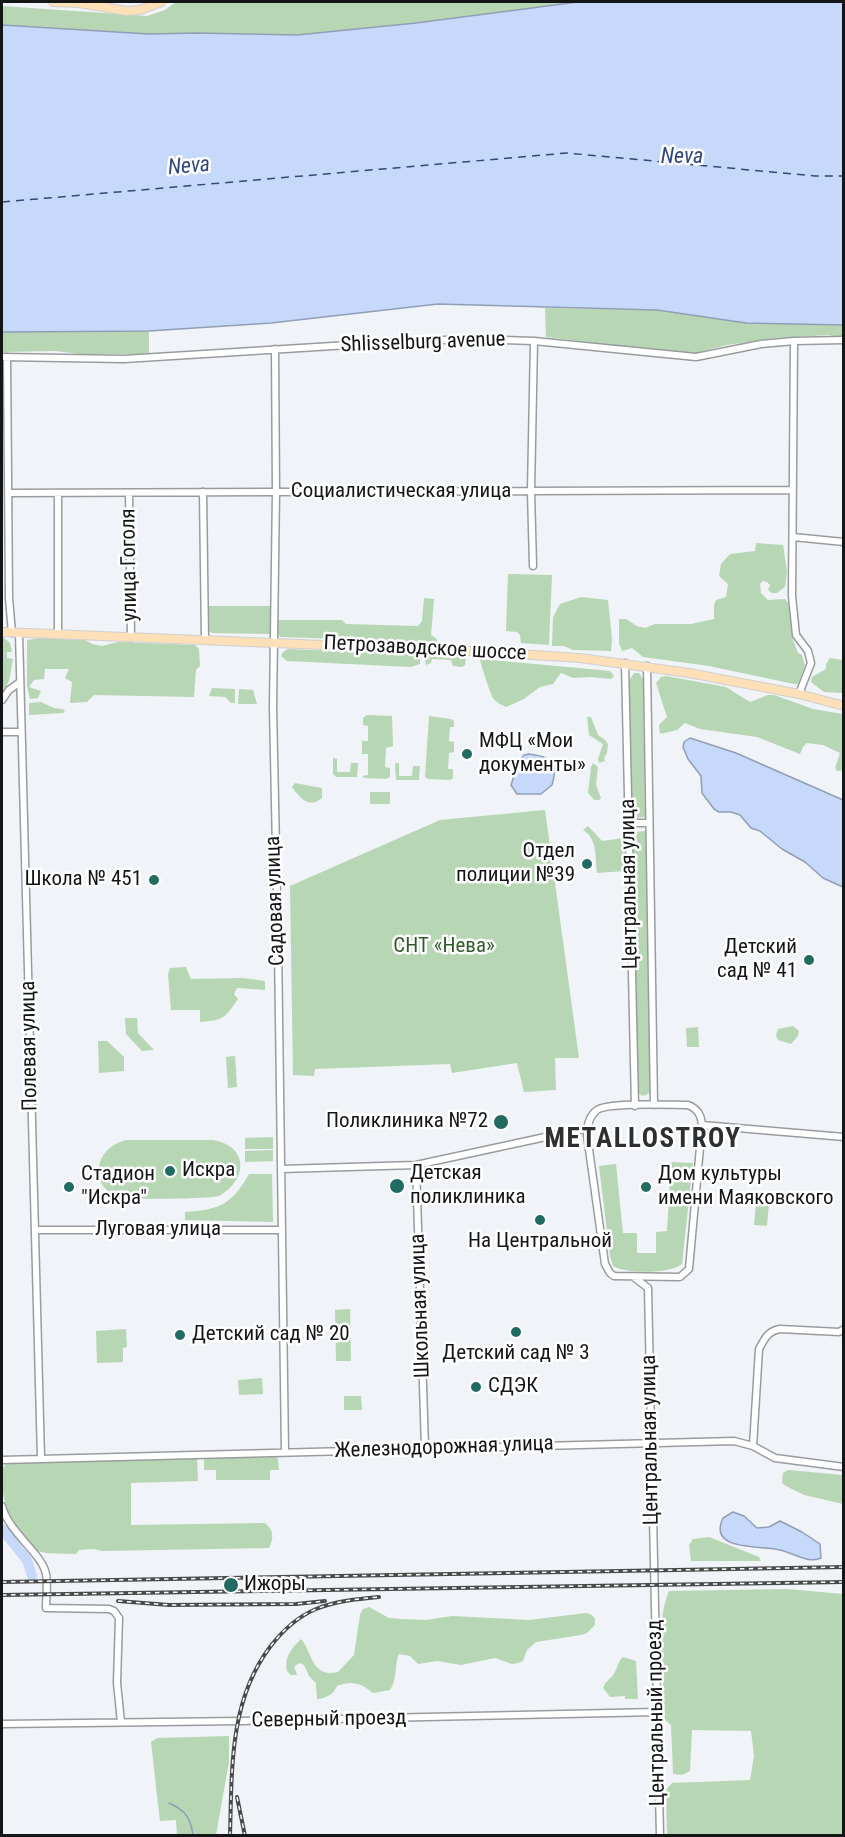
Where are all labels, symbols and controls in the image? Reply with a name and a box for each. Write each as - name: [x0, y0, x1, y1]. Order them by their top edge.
- water label: Neva: [661, 144, 703, 170]
- water label: Neva: [167, 152, 211, 182]
- street label: Shlisselburg avenue: [340, 328, 506, 358]
- street label: Социалистическая улица: [291, 479, 511, 505]
- street label: улица Гоголя: [116, 508, 144, 622]
- street label: Петрозаводское шоссе: [323, 631, 527, 667]
- place label: МФЦ «Мои документы»: [479, 729, 586, 779]
- marker: МФЦ «Мои документы»: [460, 747, 474, 761]
- street label: Центральная улица: [616, 799, 644, 969]
- street label: Садовая улица: [261, 836, 291, 966]
- place label: Отдел полиции №39: [456, 839, 575, 889]
- marker: Отдел полиции №39: [580, 857, 594, 871]
- place label: Школа № 451: [25, 867, 142, 893]
- marker: Школа № 451: [147, 873, 161, 887]
- park label: СНТ «Нева»: [393, 934, 495, 960]
- place label: Детский сад № 41: [717, 935, 797, 985]
- marker: Детский сад № 41: [802, 953, 816, 967]
- street label: Полевая улица: [16, 981, 44, 1111]
- place label: Поликлиника №72: [326, 1109, 488, 1135]
- marker: Поликлиника №72: [492, 1113, 510, 1131]
- district label: METALLOSTROY: [545, 1124, 741, 1156]
- place label: Искра: [182, 1158, 235, 1184]
- place label: Детская поликлиника: [410, 1161, 526, 1211]
- place label: Стадион "Искра": [81, 1162, 155, 1212]
- place label: Дом культуры имени Маяковского: [658, 1162, 834, 1212]
- marker: Искра: [163, 1164, 177, 1178]
- marker: Детская поликлиника: [388, 1177, 406, 1195]
- marker: Стадион "Искра": [62, 1180, 76, 1194]
- marker: Дом культуры имени Маяковского: [639, 1180, 653, 1194]
- marker: На Центральной: [533, 1213, 547, 1227]
- street label: Луговая улица: [95, 1217, 221, 1243]
- place label: На Центральной: [468, 1229, 612, 1255]
- street label: Школьная улица: [406, 1233, 436, 1379]
- place label: Детский сад № 20: [192, 1322, 350, 1348]
- marker: Детский сад № 3: [509, 1325, 523, 1339]
- marker: Детский сад № 20: [173, 1328, 187, 1342]
- place label: Детский сад № 3: [442, 1341, 590, 1367]
- street label: Центральная улица: [637, 1355, 665, 1525]
- place label: СДЭК: [488, 1374, 538, 1400]
- marker: СДЭК: [469, 1380, 483, 1394]
- street label: Железнодорожная улица: [334, 1432, 554, 1464]
- place label: Ижоры: [244, 1572, 306, 1598]
- marker: Ижоры: [222, 1576, 240, 1594]
- street label: Центральный проезд: [643, 1619, 671, 1807]
- street label: Северный проезд: [251, 1706, 407, 1734]

